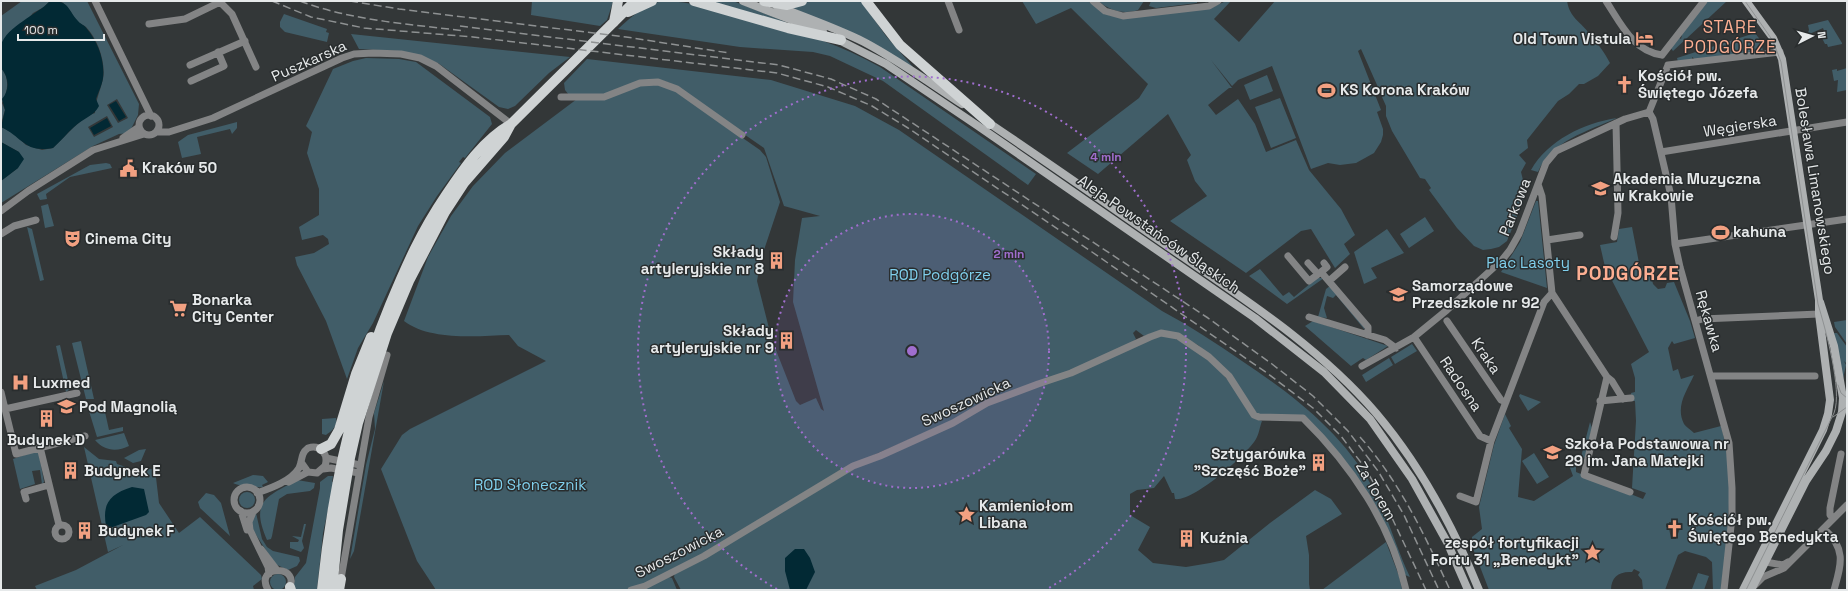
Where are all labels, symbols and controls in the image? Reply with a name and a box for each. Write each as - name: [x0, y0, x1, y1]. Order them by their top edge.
- scale bar: [18, 16, 104, 42]
- district label: STARE PODGÓRZE: [1683, 16, 1777, 58]
- north arrow: [1792, 16, 1832, 56]
- text: 100 m: [24, 22, 58, 38]
- place label: Old Town Vistula: [1513, 29, 1631, 48]
- hotel icon: Old Town Vistula: [1634, 29, 1654, 49]
- text: N: [1815, 31, 1829, 39]
- street label: Puszkarska: [268, 35, 350, 86]
- place label: Kościół pw. Świętego Józefa: [1638, 66, 1758, 102]
- church icon: Kościół pw. Świętego Józefa: [1615, 75, 1635, 95]
- sports icon: KS Korona Kraków: [1317, 80, 1337, 100]
- place label: KS Korona Kraków: [1340, 80, 1470, 99]
- street label: Bolesława Limanowskiego: [1791, 86, 1840, 276]
- street label: Węgierska: [1702, 110, 1778, 141]
- text: 4 min: [1090, 149, 1122, 165]
- public building icon: Kraków 50: [119, 158, 139, 178]
- place label: Kraków 50: [142, 158, 217, 177]
- place label: Akademia Muzyczna w Krakowie: [1613, 169, 1761, 205]
- street label: Aleja Powstańców Śląskich: [1075, 170, 1244, 297]
- street label: Parkowa: [1494, 175, 1535, 238]
- school or university icon: Akademia Muzyczna w Krakowie: [1590, 178, 1610, 198]
- sports icon: kahuna: [1710, 222, 1730, 242]
- place label: kahuna: [1733, 222, 1787, 241]
- theatre icon: Cinema City: [62, 229, 82, 249]
- place label: Cinema City: [85, 229, 172, 248]
- place label: Składy artyleryjskie nr 8: [641, 242, 764, 278]
- text: 2 min: [993, 246, 1025, 262]
- building icon: Składy artyleryjskie nr 8: [767, 251, 787, 271]
- park label: Plac Lasoty: [1486, 253, 1570, 272]
- district label: PODGÓRZE: [1576, 261, 1680, 286]
- park label: ROD Podgórze: [889, 265, 991, 284]
- place label: Samorządowe Przedszkole nr 92: [1412, 276, 1539, 312]
- school or university icon: Samorządowe Przedszkole nr 92: [1389, 285, 1409, 305]
- street label: Rękawka: [1692, 288, 1727, 354]
- place label: Bonarka City Center: [192, 290, 274, 326]
- supermarket icon: Bonarka City Center: [169, 299, 189, 319]
- place label: Składy artyleryjskie nr 9: [650, 321, 774, 357]
- building icon: Składy artyleryjskie nr 9: [777, 330, 797, 350]
- street label: Kraka: [1467, 334, 1506, 378]
- centre of rings: [905, 344, 919, 358]
- street label: Radosna: [1436, 352, 1487, 415]
- street label: Swoszowicka: [918, 372, 1014, 430]
- hospital icon: Luxmed: [10, 373, 30, 393]
- place label: Luxmed: [33, 373, 90, 392]
- school or university icon: Pod Magnolią: [56, 397, 76, 417]
- place label: Pod Magnolią: [79, 397, 177, 416]
- building icon: Budynek D: [36, 409, 56, 429]
- place label: Budynek D: [7, 430, 85, 449]
- place label: Szkoła Podstawowa nr 29 im. Jana Matejki: [1565, 434, 1729, 470]
- school or university icon: Szkoła Podstawowa nr 29 im. Jana Matejki: [1542, 443, 1562, 463]
- place label: Sztygarówka "Szczęść Boże": [1193, 444, 1306, 480]
- building icon: Sztygarówka "Szczęść Boże": [1309, 453, 1329, 473]
- street label: Za Torem: [1352, 458, 1401, 523]
- building icon: Budynek E: [61, 461, 81, 481]
- place label: Budynek E: [84, 461, 161, 480]
- park label: ROD Słonecznik: [474, 475, 586, 494]
- place label: Kamieniołom Libana: [979, 496, 1073, 532]
- place icon: Kamieniołom Libana: [956, 505, 976, 525]
- place label: Kościół pw. Świętego Benedykta: [1688, 510, 1839, 546]
- church icon: Kościół pw. Świętego Benedykta: [1665, 519, 1685, 539]
- building icon: Budynek F: [75, 521, 95, 541]
- place label: Budynek F: [98, 521, 174, 540]
- street label: Swoszowicka: [632, 521, 726, 582]
- building icon: Kuźnia: [1177, 528, 1197, 548]
- place label: Kuźnia: [1200, 528, 1248, 547]
- place label: zespół fortyfikacji Fortu 31 „Benedykt”: [1431, 533, 1579, 569]
- place icon: zespół fortyfikacji Fortu 31 „Benedykt”: [1582, 542, 1602, 562]

